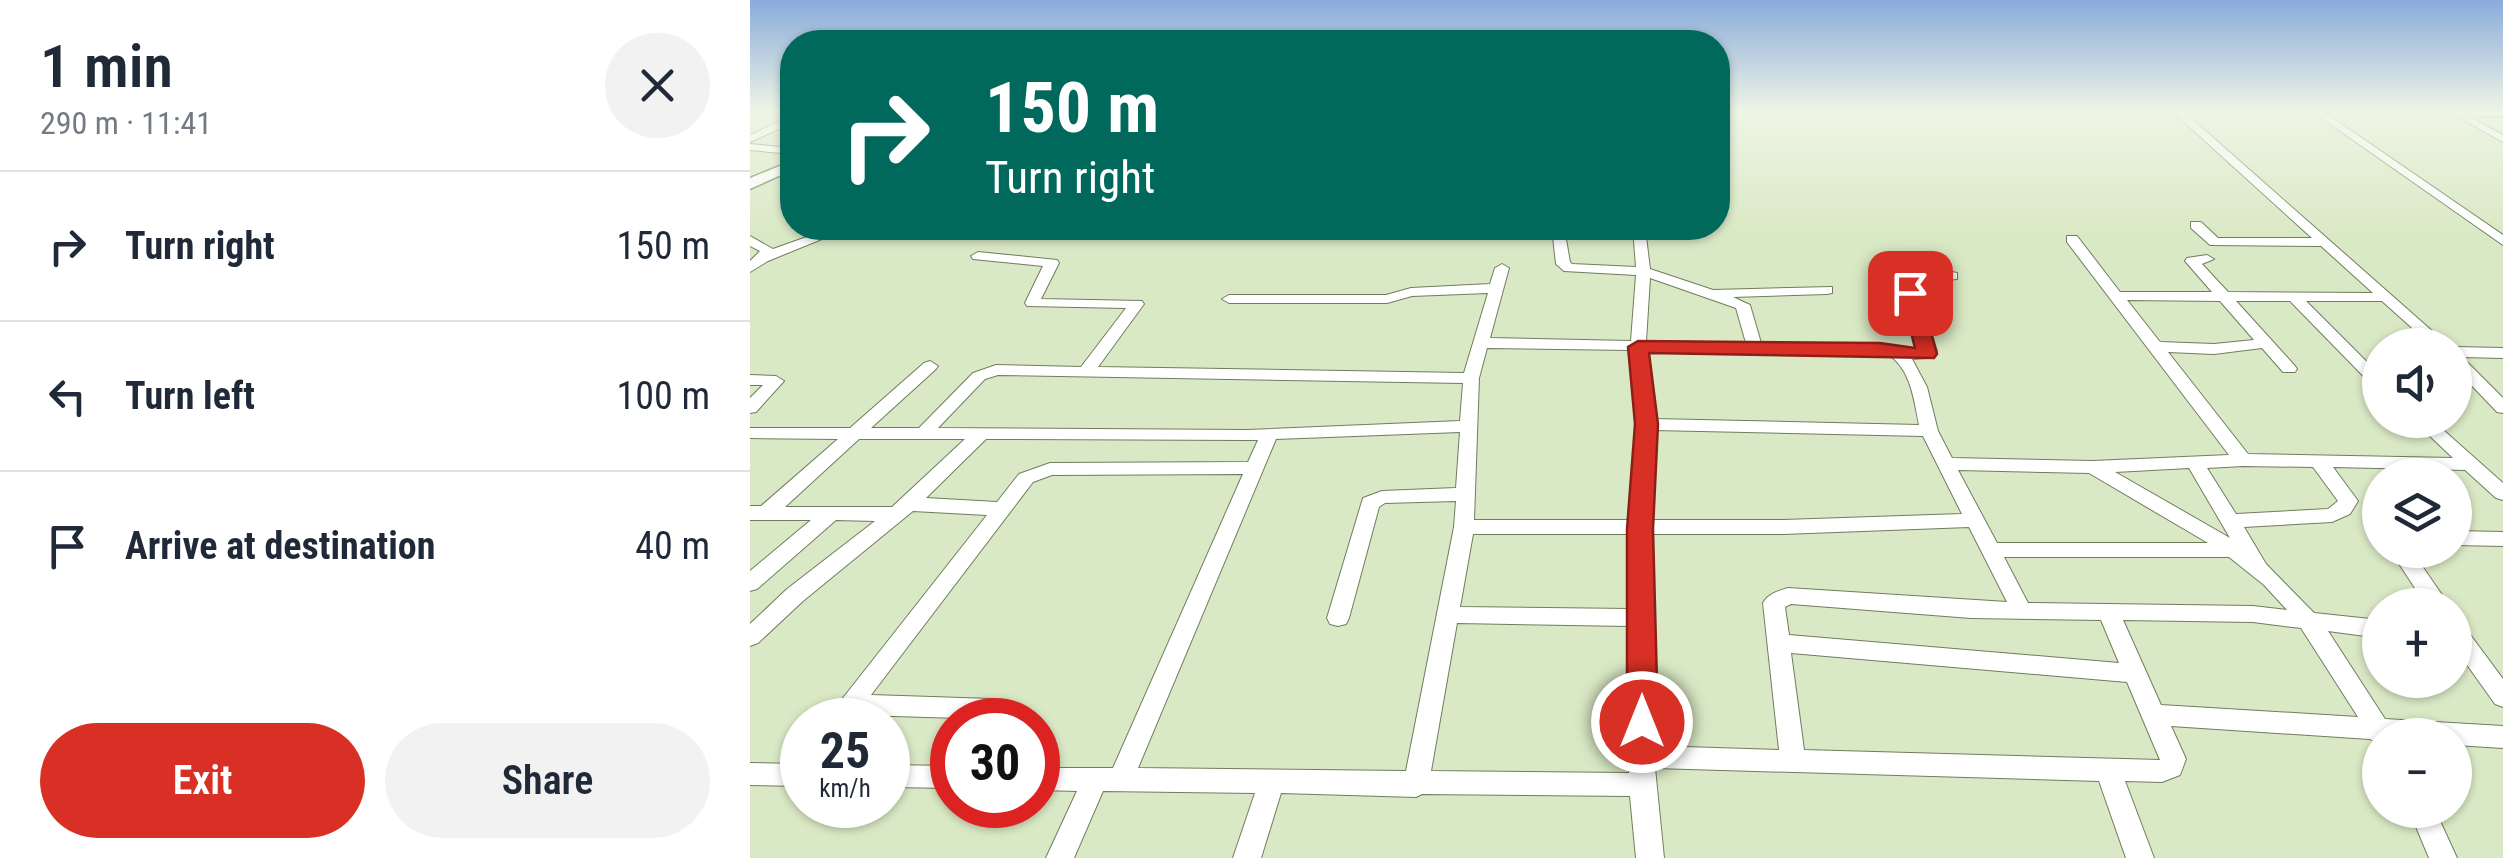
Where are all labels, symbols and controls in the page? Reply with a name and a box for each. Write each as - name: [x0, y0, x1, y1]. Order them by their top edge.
- text: 1 min: [40, 31, 173, 102]
- button: close: [605, 33, 710, 138]
- text: 150 m: [985, 67, 1159, 149]
- icon: right: [820, 70, 950, 200]
- text: 290 m · 11:41: [40, 104, 212, 142]
- text: Turn right: [985, 151, 1155, 204]
- icon: right: [40, 219, 95, 274]
- text: Turn right: [125, 224, 275, 268]
- text: 150 m: [616, 224, 710, 268]
- pin: [1868, 251, 1953, 336]
- icon: arrive: [1883, 266, 1938, 321]
- map controls: [2362, 328, 2472, 828]
- button: sound: [2362, 328, 2472, 438]
- icon: left: [40, 369, 95, 424]
- text: Turn left: [125, 374, 255, 418]
- text: 100 m: [616, 374, 710, 418]
- button: layers: [2362, 458, 2472, 568]
- icon: arrive: [40, 519, 95, 574]
- text: Arrive at destination: [125, 524, 435, 568]
- text: 40 m: [635, 524, 710, 568]
- button: +: [2362, 588, 2472, 698]
- position arrow: [1590, 670, 1694, 774]
- speed limit sign: 30: [930, 698, 1060, 828]
- button: −: [2362, 718, 2472, 828]
- text: 25: [820, 722, 870, 780]
- button: Exit: [40, 723, 365, 838]
- button: Share: [385, 723, 710, 838]
- text: km/h: [819, 774, 871, 803]

